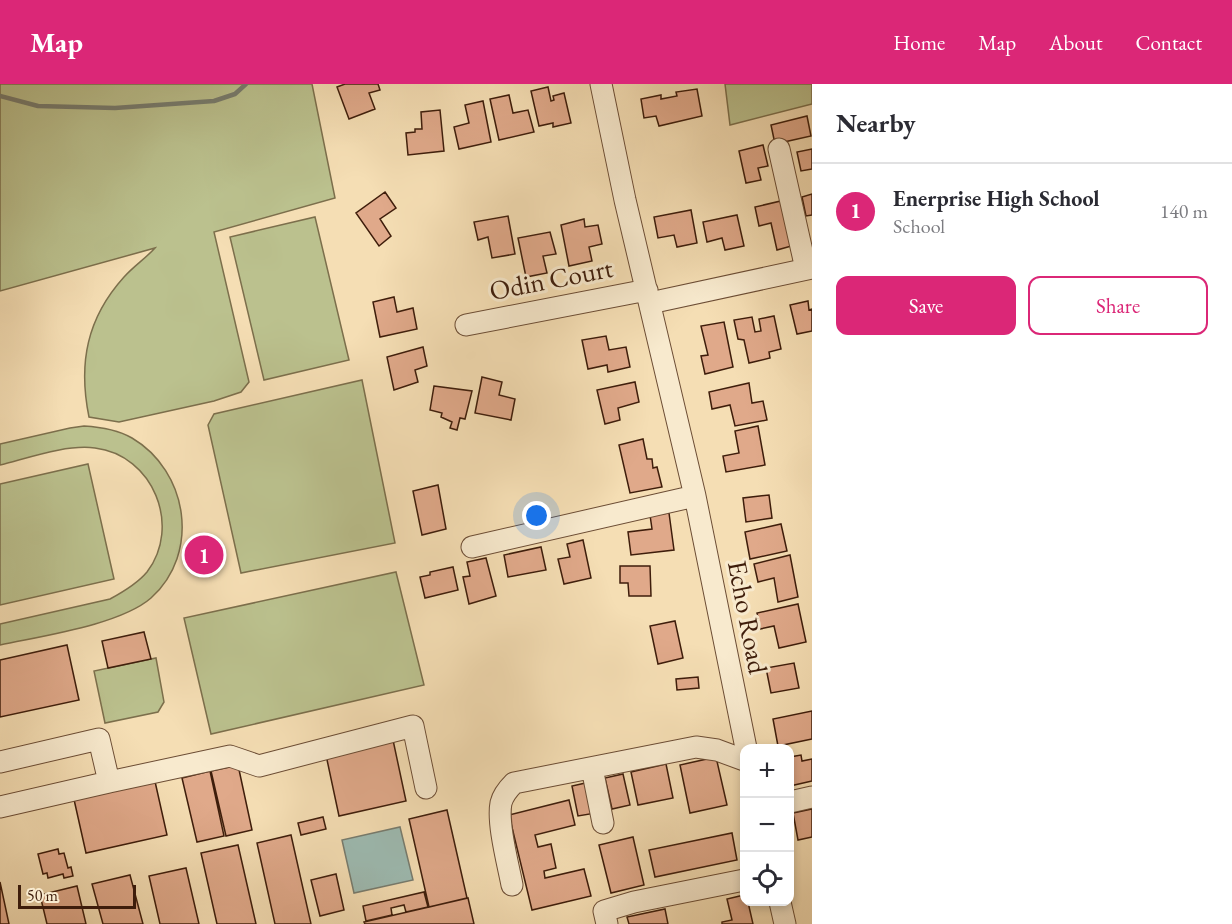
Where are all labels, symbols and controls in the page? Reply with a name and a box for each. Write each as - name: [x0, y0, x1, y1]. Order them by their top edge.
- text: Map: [30, 24, 83, 60]
- text: Home: [893, 29, 945, 56]
- text: Map: [978, 29, 1016, 56]
- text: About: [1049, 29, 1102, 56]
- text: Contact: [1135, 29, 1202, 56]
- text: Nearby: [836, 106, 916, 140]
- text: Enerprise High School: [893, 184, 1099, 213]
- text: 1: [850, 198, 861, 224]
- text: 140 m: [1160, 198, 1208, 224]
- text: School: [893, 213, 945, 239]
- street label: Odin Court: [486, 250, 616, 308]
- button: Save: [836, 276, 1016, 335]
- button: Share: [1028, 276, 1208, 335]
- your location: [522, 501, 551, 530]
- pin: 1: [184, 532, 224, 578]
- street label: Echo Road: [720, 557, 776, 677]
- map controls: [740, 744, 794, 906]
- button: +: [740, 744, 794, 798]
- button: −: [740, 798, 794, 852]
- button: locate: [740, 852, 794, 906]
- scale bar: [18, 882, 136, 910]
- text: 50 m: [27, 885, 58, 906]

